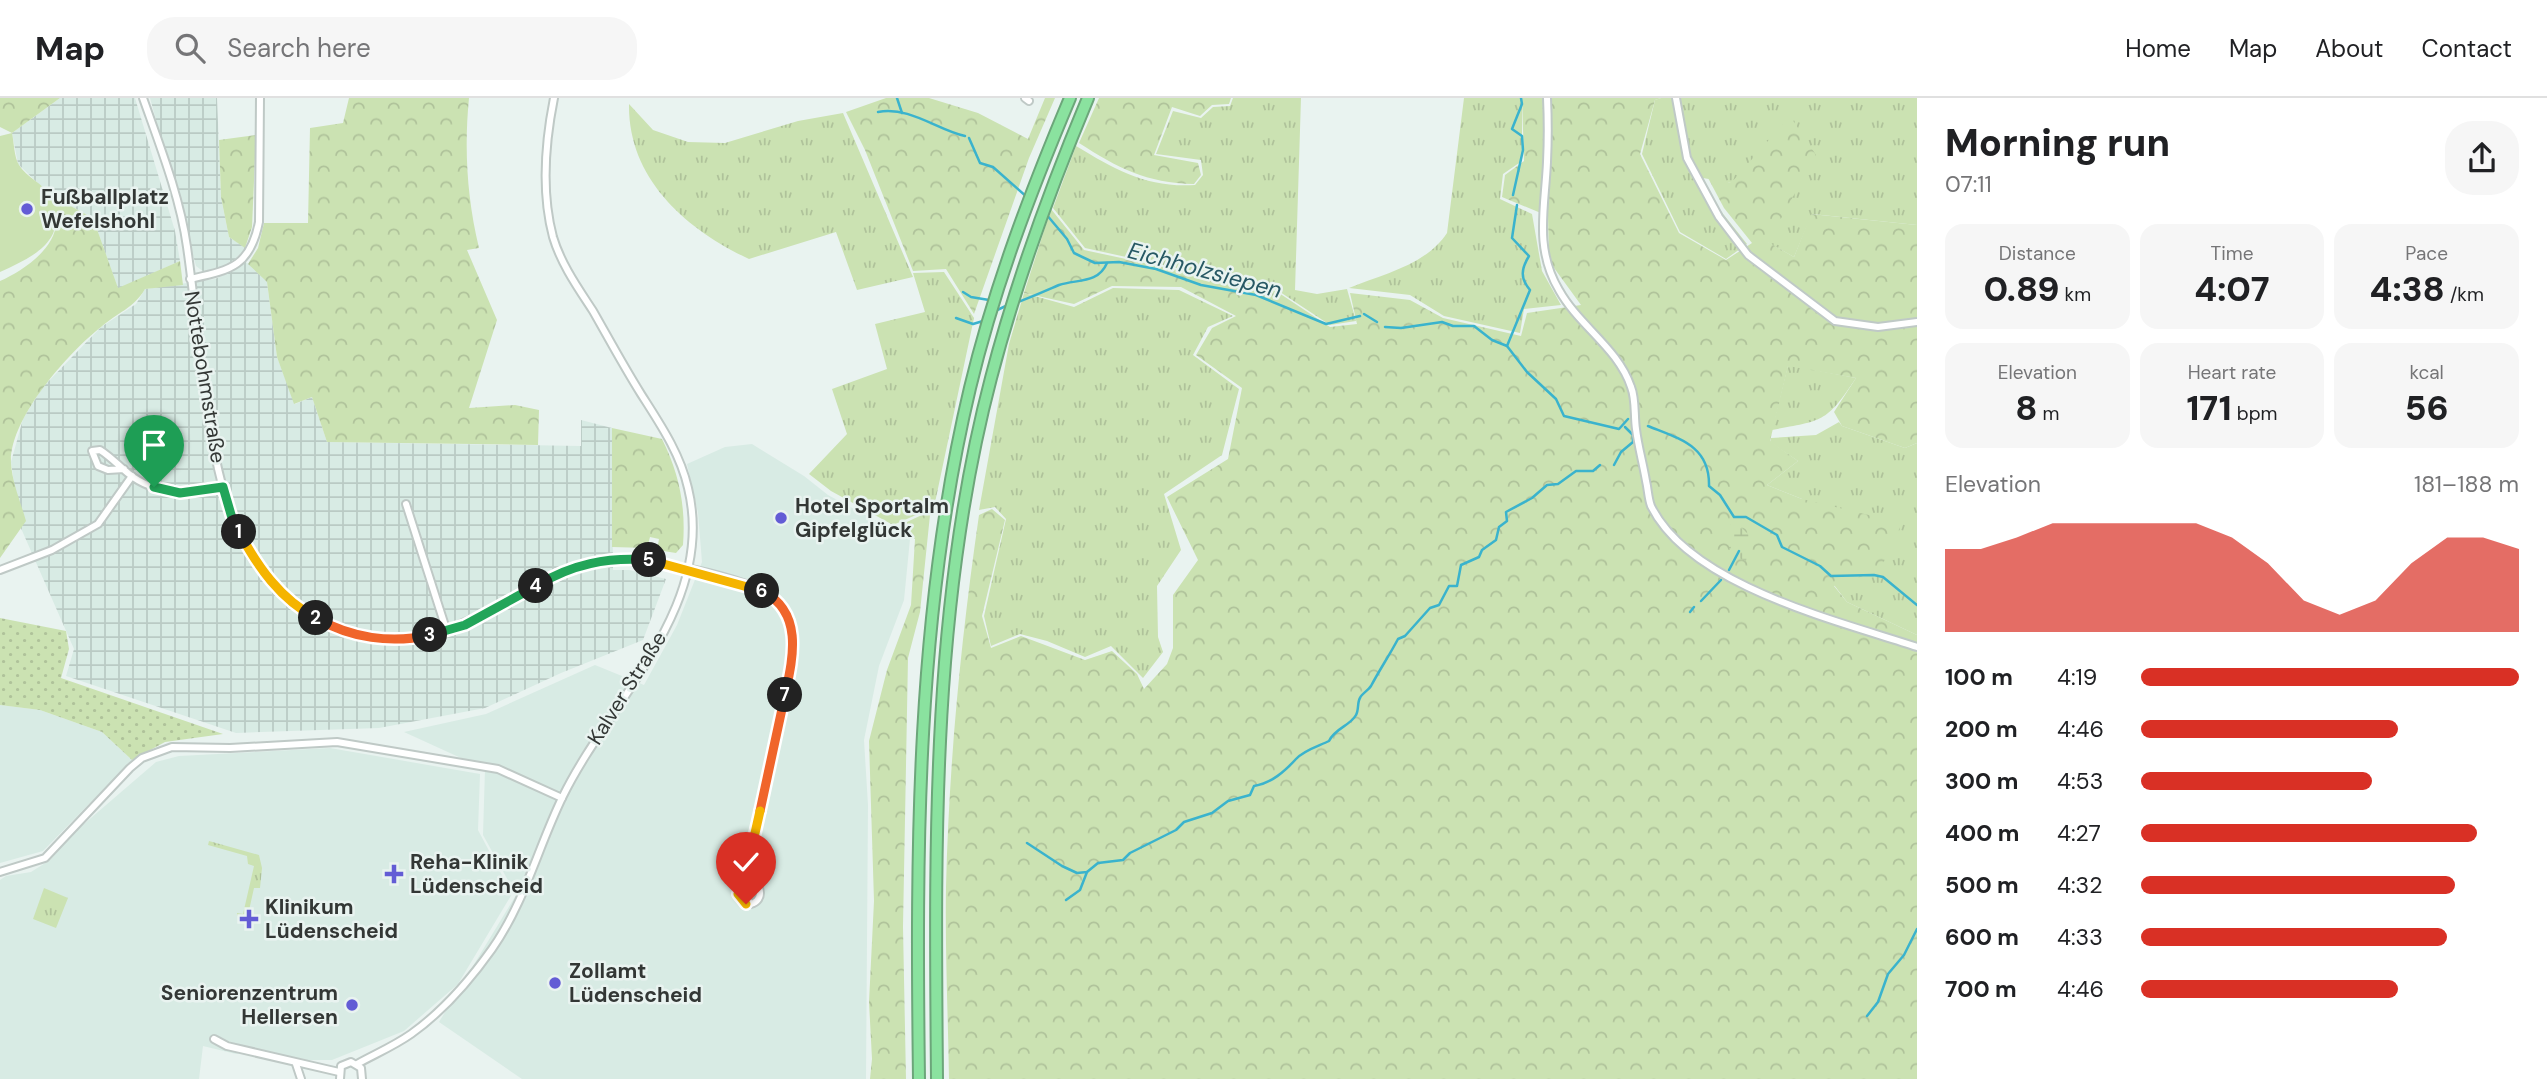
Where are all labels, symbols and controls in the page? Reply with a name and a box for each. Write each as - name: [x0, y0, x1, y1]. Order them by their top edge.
- search box: [147, 17, 637, 80]
- text: Map: [35, 27, 105, 70]
- icon: search: [171, 29, 209, 67]
- text: Search here: [227, 31, 371, 65]
- text: Home: [2125, 33, 2191, 64]
- text: Map: [2229, 33, 2277, 64]
- text: About: [2315, 33, 2384, 64]
- text: Contact: [2422, 33, 2512, 64]
- text: Morning run: [1945, 118, 2170, 168]
- button: share: [2445, 121, 2519, 195]
- text: 07:11: [1945, 169, 1992, 199]
- place label: Fußballplatz Wefelshohl: [41, 183, 169, 235]
- marker: Fußballplatz Wefelshohl: [19, 201, 35, 217]
- water label: Eichholzsiepen: [1125, 235, 1285, 305]
- text: Distance: [1999, 241, 2076, 266]
- text: Time: [2211, 241, 2253, 266]
- text: Pace: [2405, 241, 2448, 266]
- text: 0.89: [1984, 266, 2060, 312]
- text: 4:07: [2194, 266, 2270, 312]
- text: 4:38: [2369, 266, 2445, 312]
- text: km: [2060, 282, 2091, 307]
- text: /km: [2445, 282, 2484, 307]
- street label: Nottebohmstraße: [178, 289, 232, 465]
- text: Elevation: [1998, 360, 2077, 385]
- text: Heart rate: [2188, 360, 2276, 385]
- text: kcal: [2409, 360, 2444, 385]
- text: 8: [2015, 385, 2037, 431]
- text: 171: [2186, 385, 2232, 431]
- text: 56: [2405, 385, 2449, 431]
- text: m: [2037, 401, 2059, 426]
- text: bpm: [2232, 401, 2278, 426]
- pin: [124, 415, 184, 487]
- icon: arrive: [135, 426, 173, 464]
- text: Elevation: [1945, 469, 2041, 499]
- text: 181–188 m: [2414, 469, 2519, 499]
- place label: Hotel Sportalm Gipfelglück: [795, 492, 949, 544]
- marker: Hotel Sportalm Gipfelglück: [773, 510, 789, 526]
- pin: 1: [222, 514, 256, 550]
- text: 1: [235, 519, 242, 544]
- pin: 5: [632, 542, 666, 578]
- text: 5: [643, 547, 654, 572]
- pin: 4: [518, 568, 554, 603]
- text: 4: [529, 573, 542, 598]
- pin: 6: [744, 574, 780, 608]
- text: 6: [755, 578, 768, 603]
- pin: 2: [298, 601, 334, 636]
- text: 2: [310, 605, 321, 630]
- pin: 3: [412, 618, 448, 652]
- text: 3: [424, 622, 435, 647]
- street label: Kalver Straße: [581, 626, 673, 750]
- text: 100 m: [1945, 662, 2013, 692]
- text: 4:19: [2057, 662, 2097, 692]
- pin: 7: [768, 678, 802, 712]
- text: 7: [779, 682, 790, 707]
- text: 200 m: [1945, 714, 2018, 744]
- text: 4:46: [2057, 714, 2104, 744]
- text: 300 m: [1945, 766, 2018, 796]
- text: 4:53: [2057, 766, 2103, 796]
- text: 400 m: [1945, 818, 2019, 848]
- text: 4:27: [2057, 818, 2101, 848]
- pin: [716, 832, 776, 904]
- icon: check: [727, 843, 765, 881]
- place label: Reha-Klinik Lüdenscheid: [410, 848, 543, 900]
- marker: Reha-Klinik Lüdenscheid: [384, 864, 404, 884]
- text: 500 m: [1945, 870, 2019, 900]
- text: 4:32: [2057, 870, 2102, 900]
- place label: Klinikum Lüdenscheid: [265, 893, 398, 945]
- marker: Klinikum Lüdenscheid: [239, 909, 259, 929]
- text: 600 m: [1945, 922, 2019, 952]
- text: 4:33: [2057, 922, 2103, 952]
- place label: Zollamt Lüdenscheid: [569, 957, 702, 1009]
- text: 700 m: [1945, 974, 2017, 1004]
- text: 4:46: [2057, 974, 2104, 1004]
- marker: Zollamt Lüdenscheid: [547, 975, 563, 991]
- place label: Seniorenzentrum Hellersen: [161, 979, 338, 1031]
- marker: Seniorenzentrum Hellersen: [344, 997, 360, 1013]

